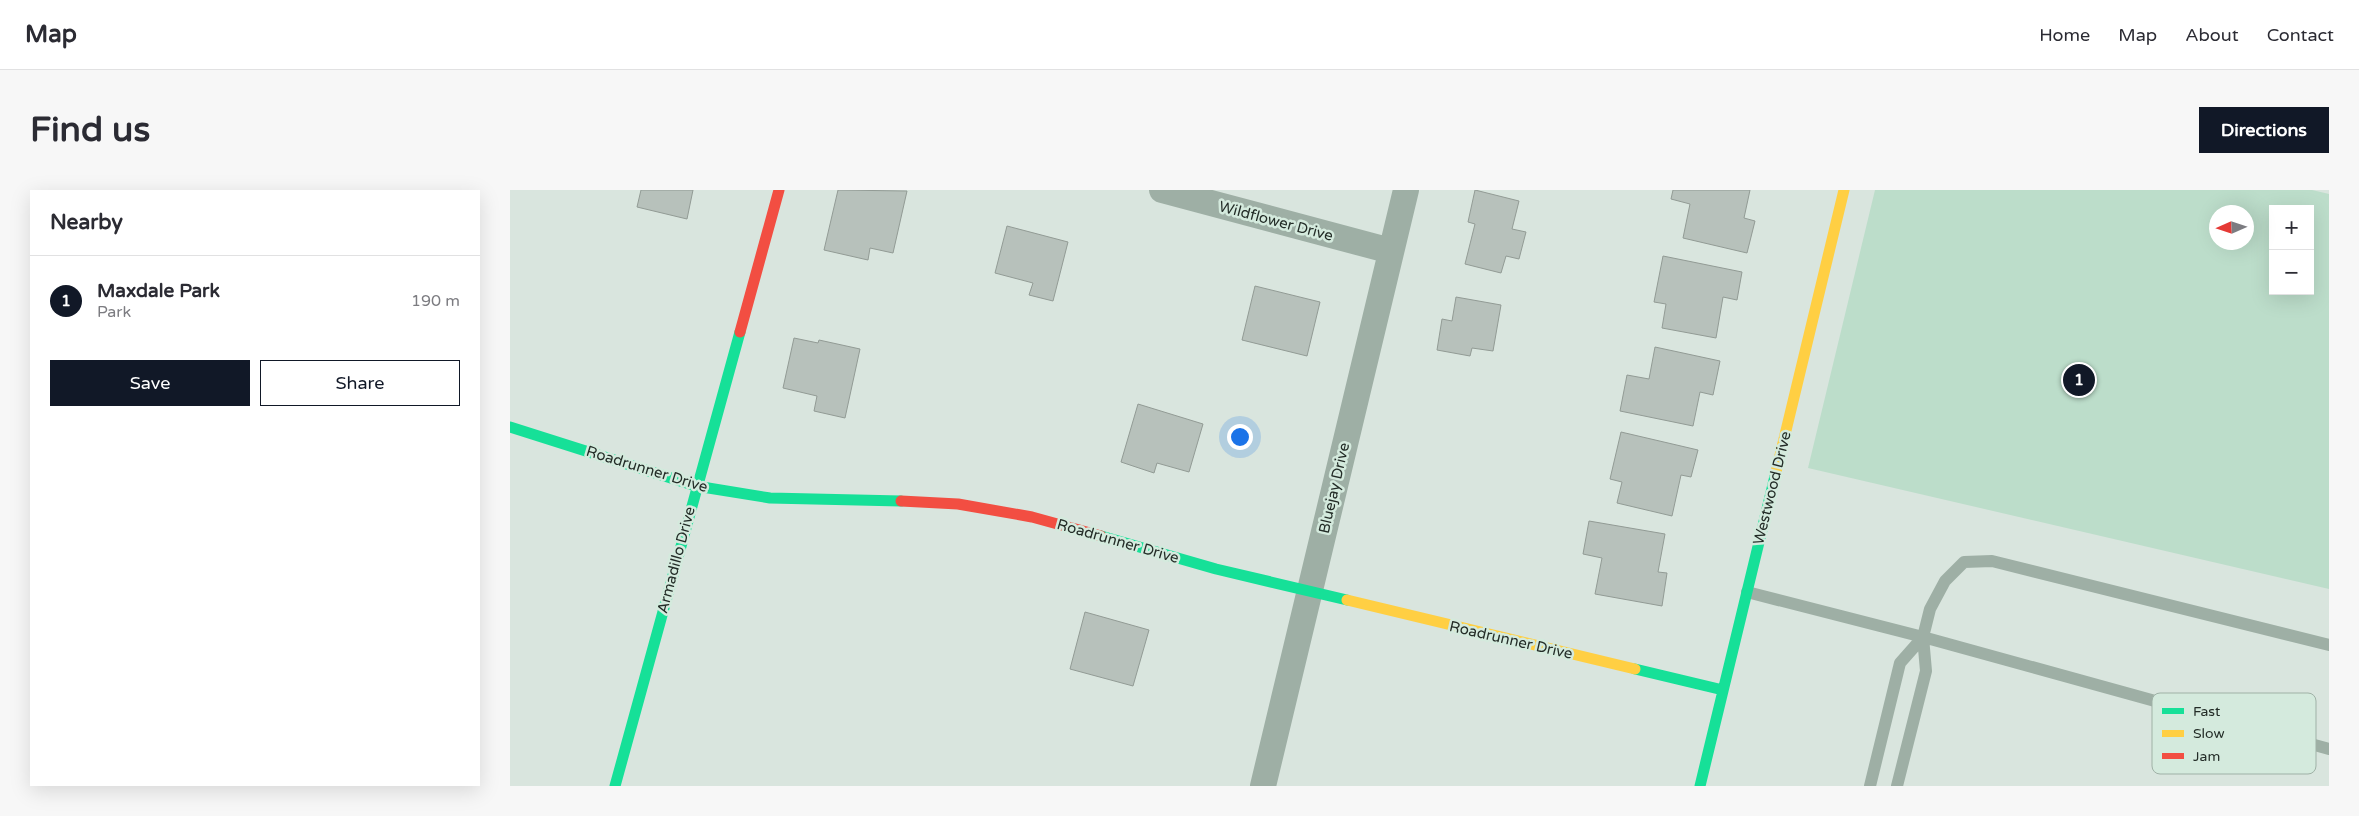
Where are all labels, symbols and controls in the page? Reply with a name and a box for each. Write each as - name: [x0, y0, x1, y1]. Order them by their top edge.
- text: Map: [25, 20, 77, 49]
- text: Home: [2039, 24, 2090, 46]
- text: Map: [2118, 24, 2157, 46]
- text: About: [2185, 24, 2239, 46]
- text: Contact: [2267, 24, 2334, 46]
- button: Directions: [2199, 107, 2329, 153]
- text: Find us: [30, 109, 150, 151]
- street label: Wildflower Drive: [1217, 197, 1335, 245]
- north arrow: [2209, 205, 2254, 250]
- map controls: [2269, 205, 2314, 295]
- button: +: [2269, 205, 2314, 250]
- text: Nearby: [50, 210, 123, 235]
- button: −: [2269, 250, 2314, 295]
- text: Maxdale Park: [97, 280, 220, 302]
- text: 1: [61, 291, 71, 311]
- text: 190 m: [411, 291, 460, 311]
- text: Park: [97, 302, 131, 322]
- button: Save: [50, 360, 250, 406]
- button: Share: [260, 360, 460, 406]
- pin: 1: [2063, 361, 2095, 399]
- your location: [1227, 424, 1253, 450]
- street label: Westwood Drive: [1749, 429, 1795, 547]
- street label: Bluejay Drive: [1315, 441, 1353, 535]
- street label: Roadrunner Drive: [584, 442, 710, 496]
- street label: Armadillo Drive: [653, 505, 699, 615]
- street label: Roadrunner Drive: [1055, 515, 1181, 567]
- street label: Roadrunner Drive: [1448, 617, 1574, 663]
- legend: [2152, 693, 2316, 774]
- text: Fast: [2193, 703, 2221, 720]
- text: Slow: [2193, 725, 2225, 742]
- text: Jam: [2193, 748, 2220, 765]

